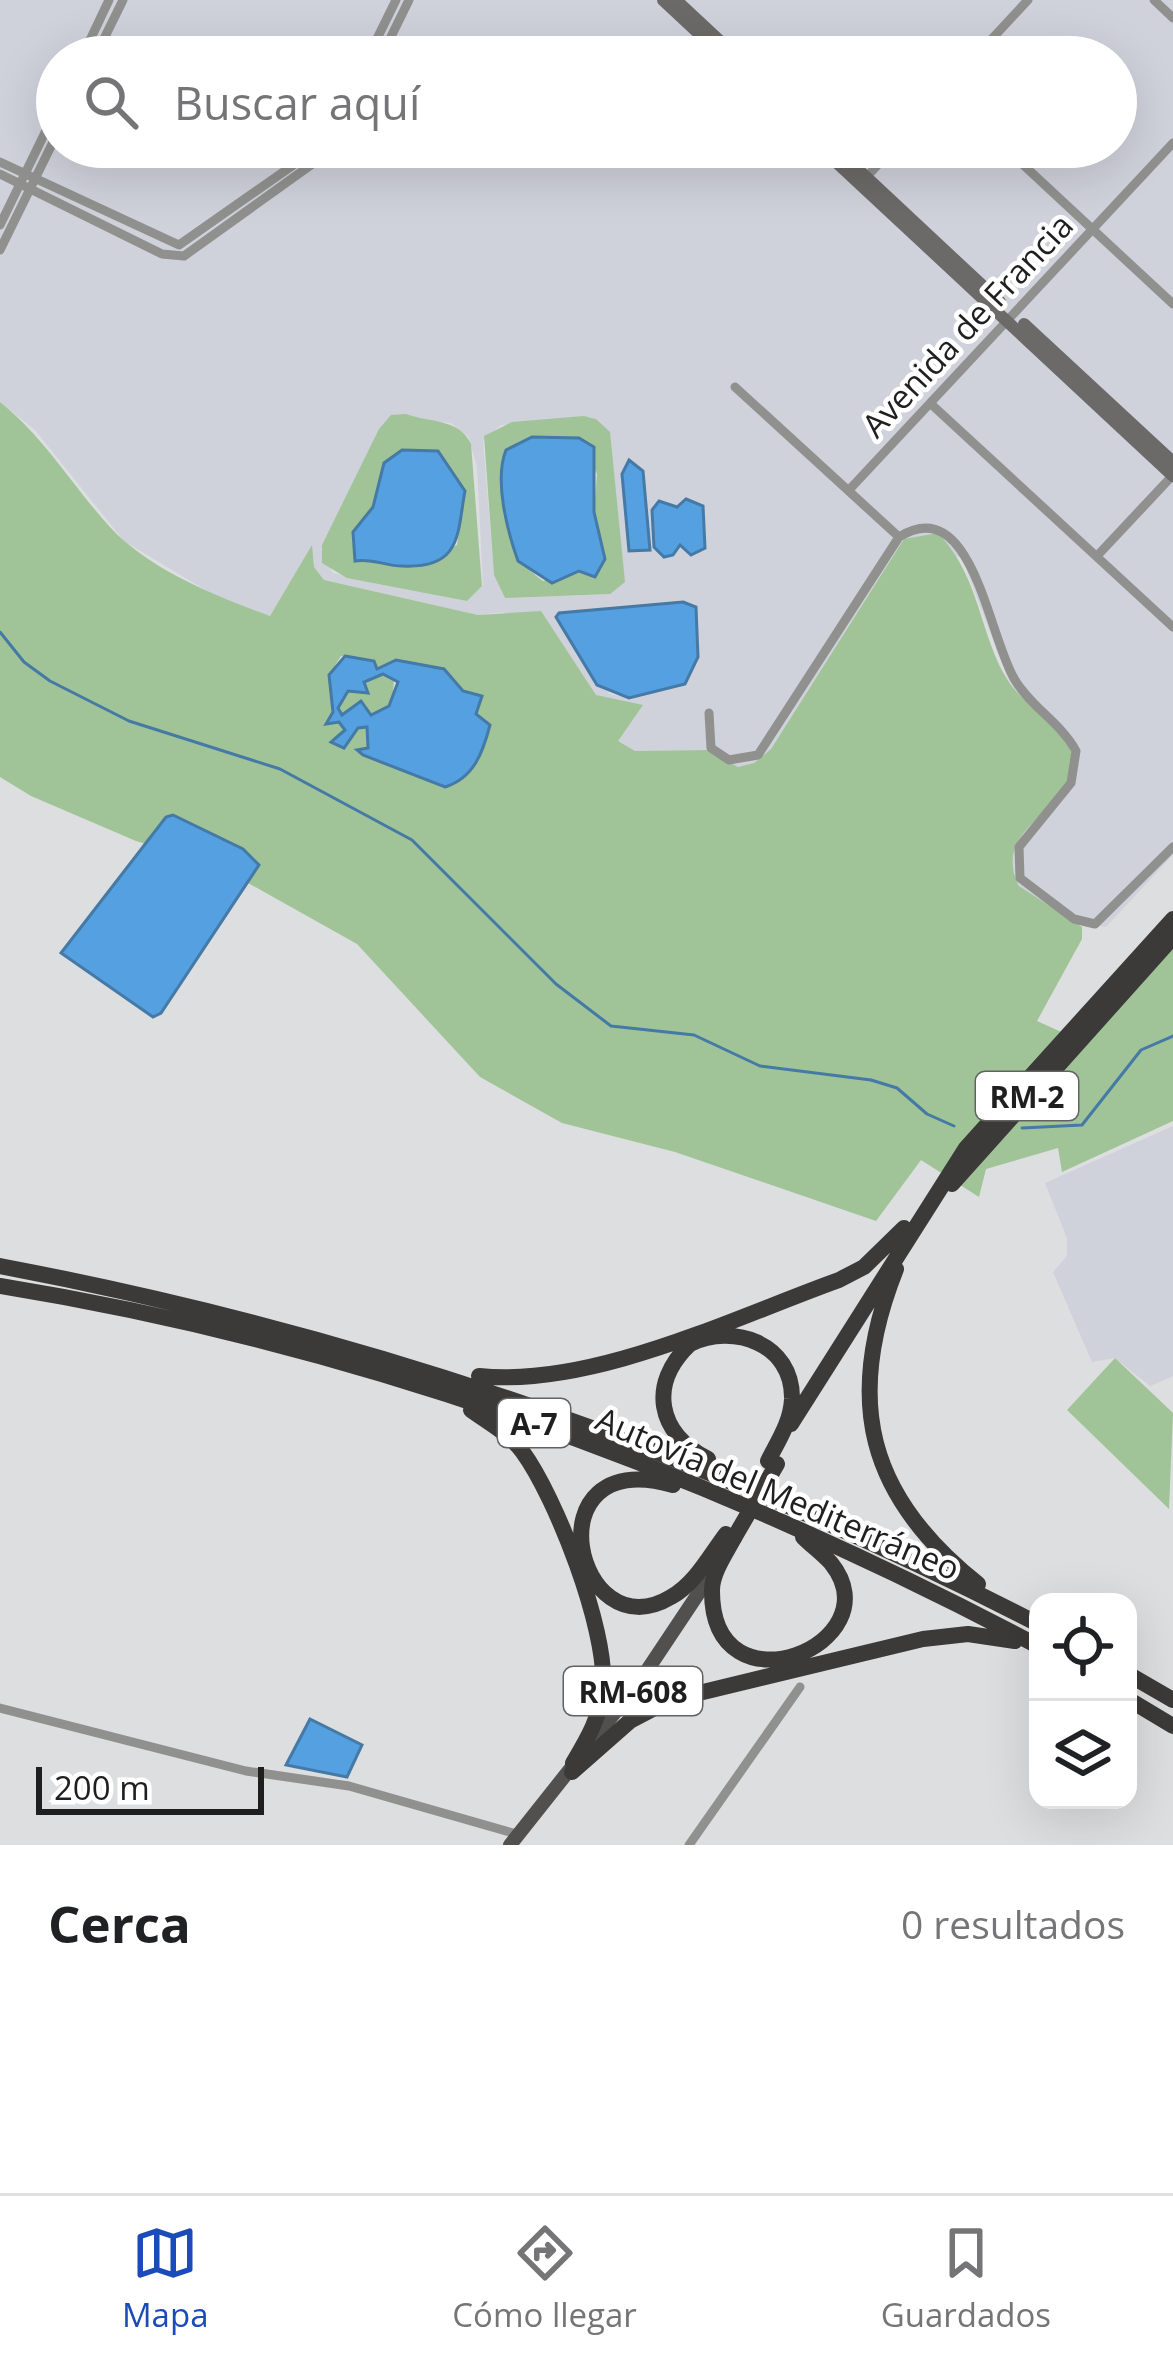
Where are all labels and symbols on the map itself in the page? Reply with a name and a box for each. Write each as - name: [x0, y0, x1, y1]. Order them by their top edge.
- street label: Avenida de Francia: [852, 203, 1082, 447]
- road number: RM-2: [976, 1072, 1078, 1120]
- street label: Autovía del Mediterráneo: [589, 1396, 967, 1590]
- road number: A-7: [498, 1399, 570, 1447]
- road number: RM-608: [564, 1667, 702, 1715]
- scale bar: [36, 1761, 264, 1814]

